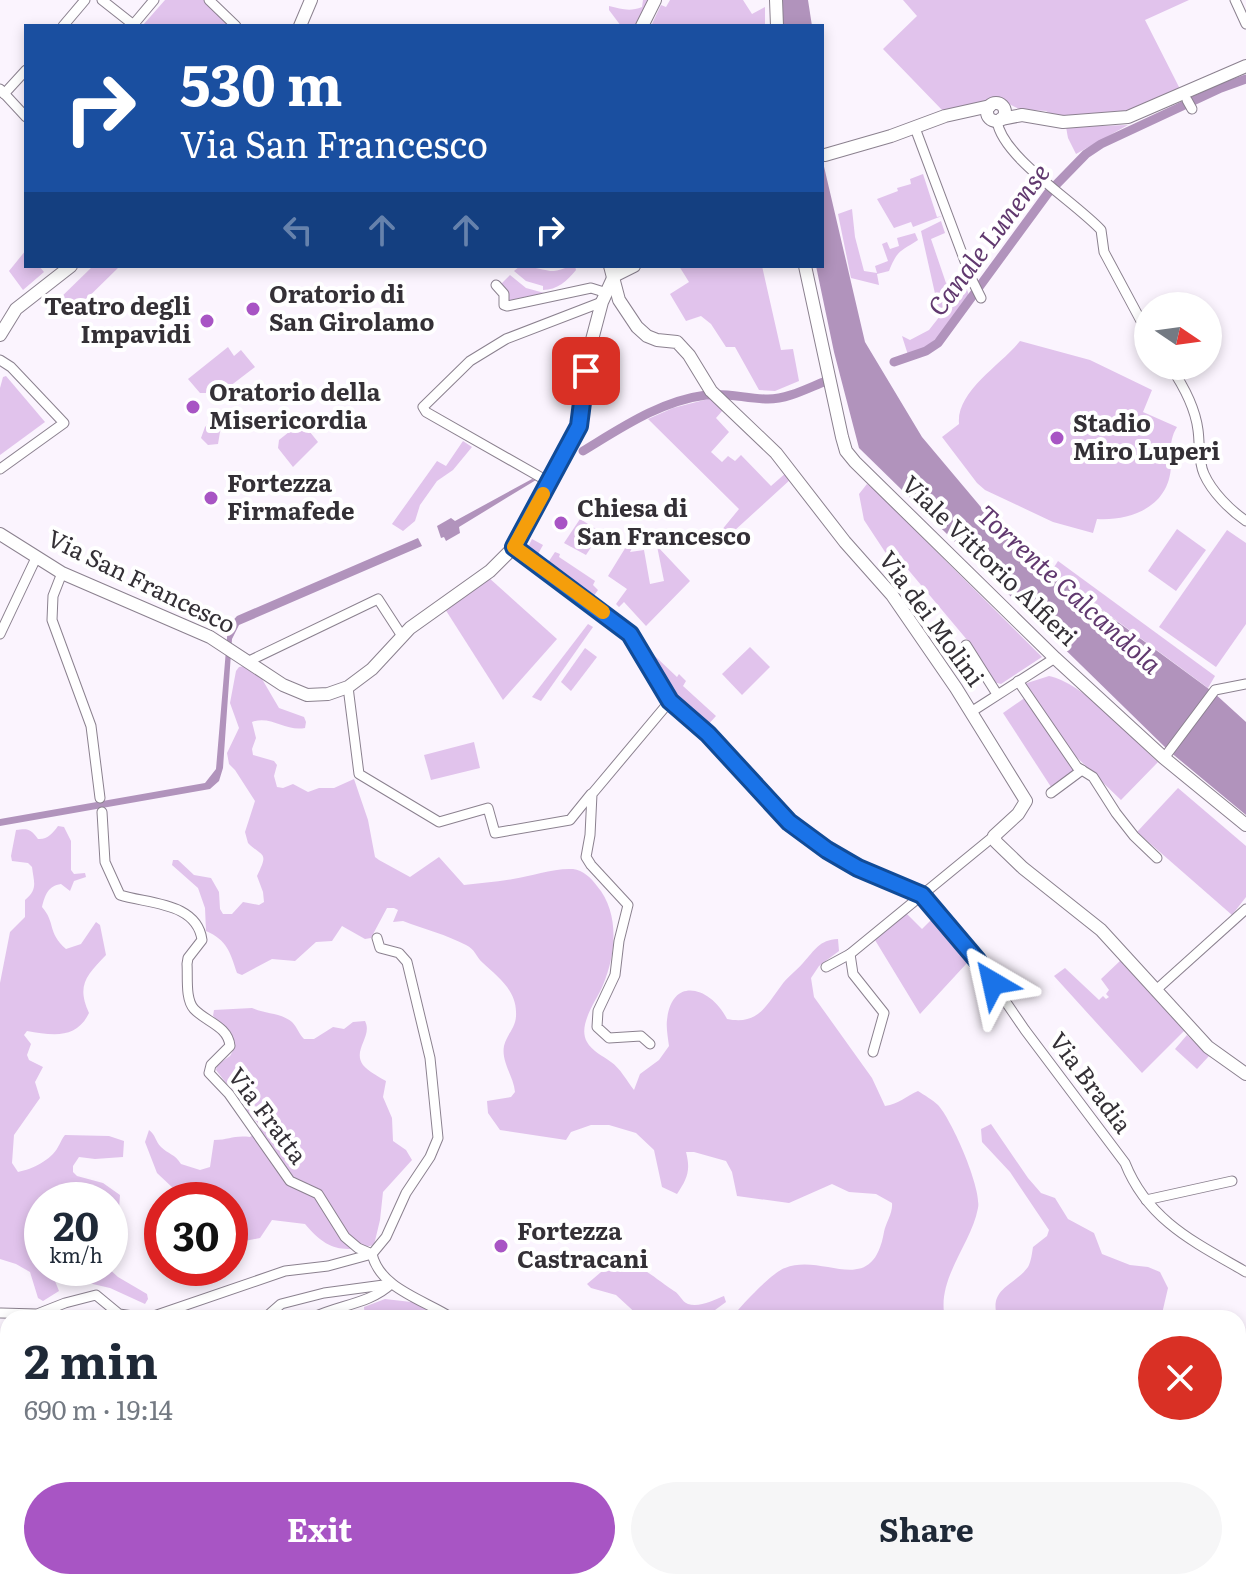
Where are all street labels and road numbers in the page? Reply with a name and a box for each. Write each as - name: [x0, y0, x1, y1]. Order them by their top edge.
- street label: Viale Vittorio Alfieri: [895, 466, 1086, 652]
- street label: Via San Francesco: [42, 519, 242, 641]
- street label: Via dei Molini: [872, 543, 994, 693]
- street label: Via Bradia: [1042, 1024, 1142, 1139]
- street label: Via Fratta: [221, 1059, 317, 1170]

